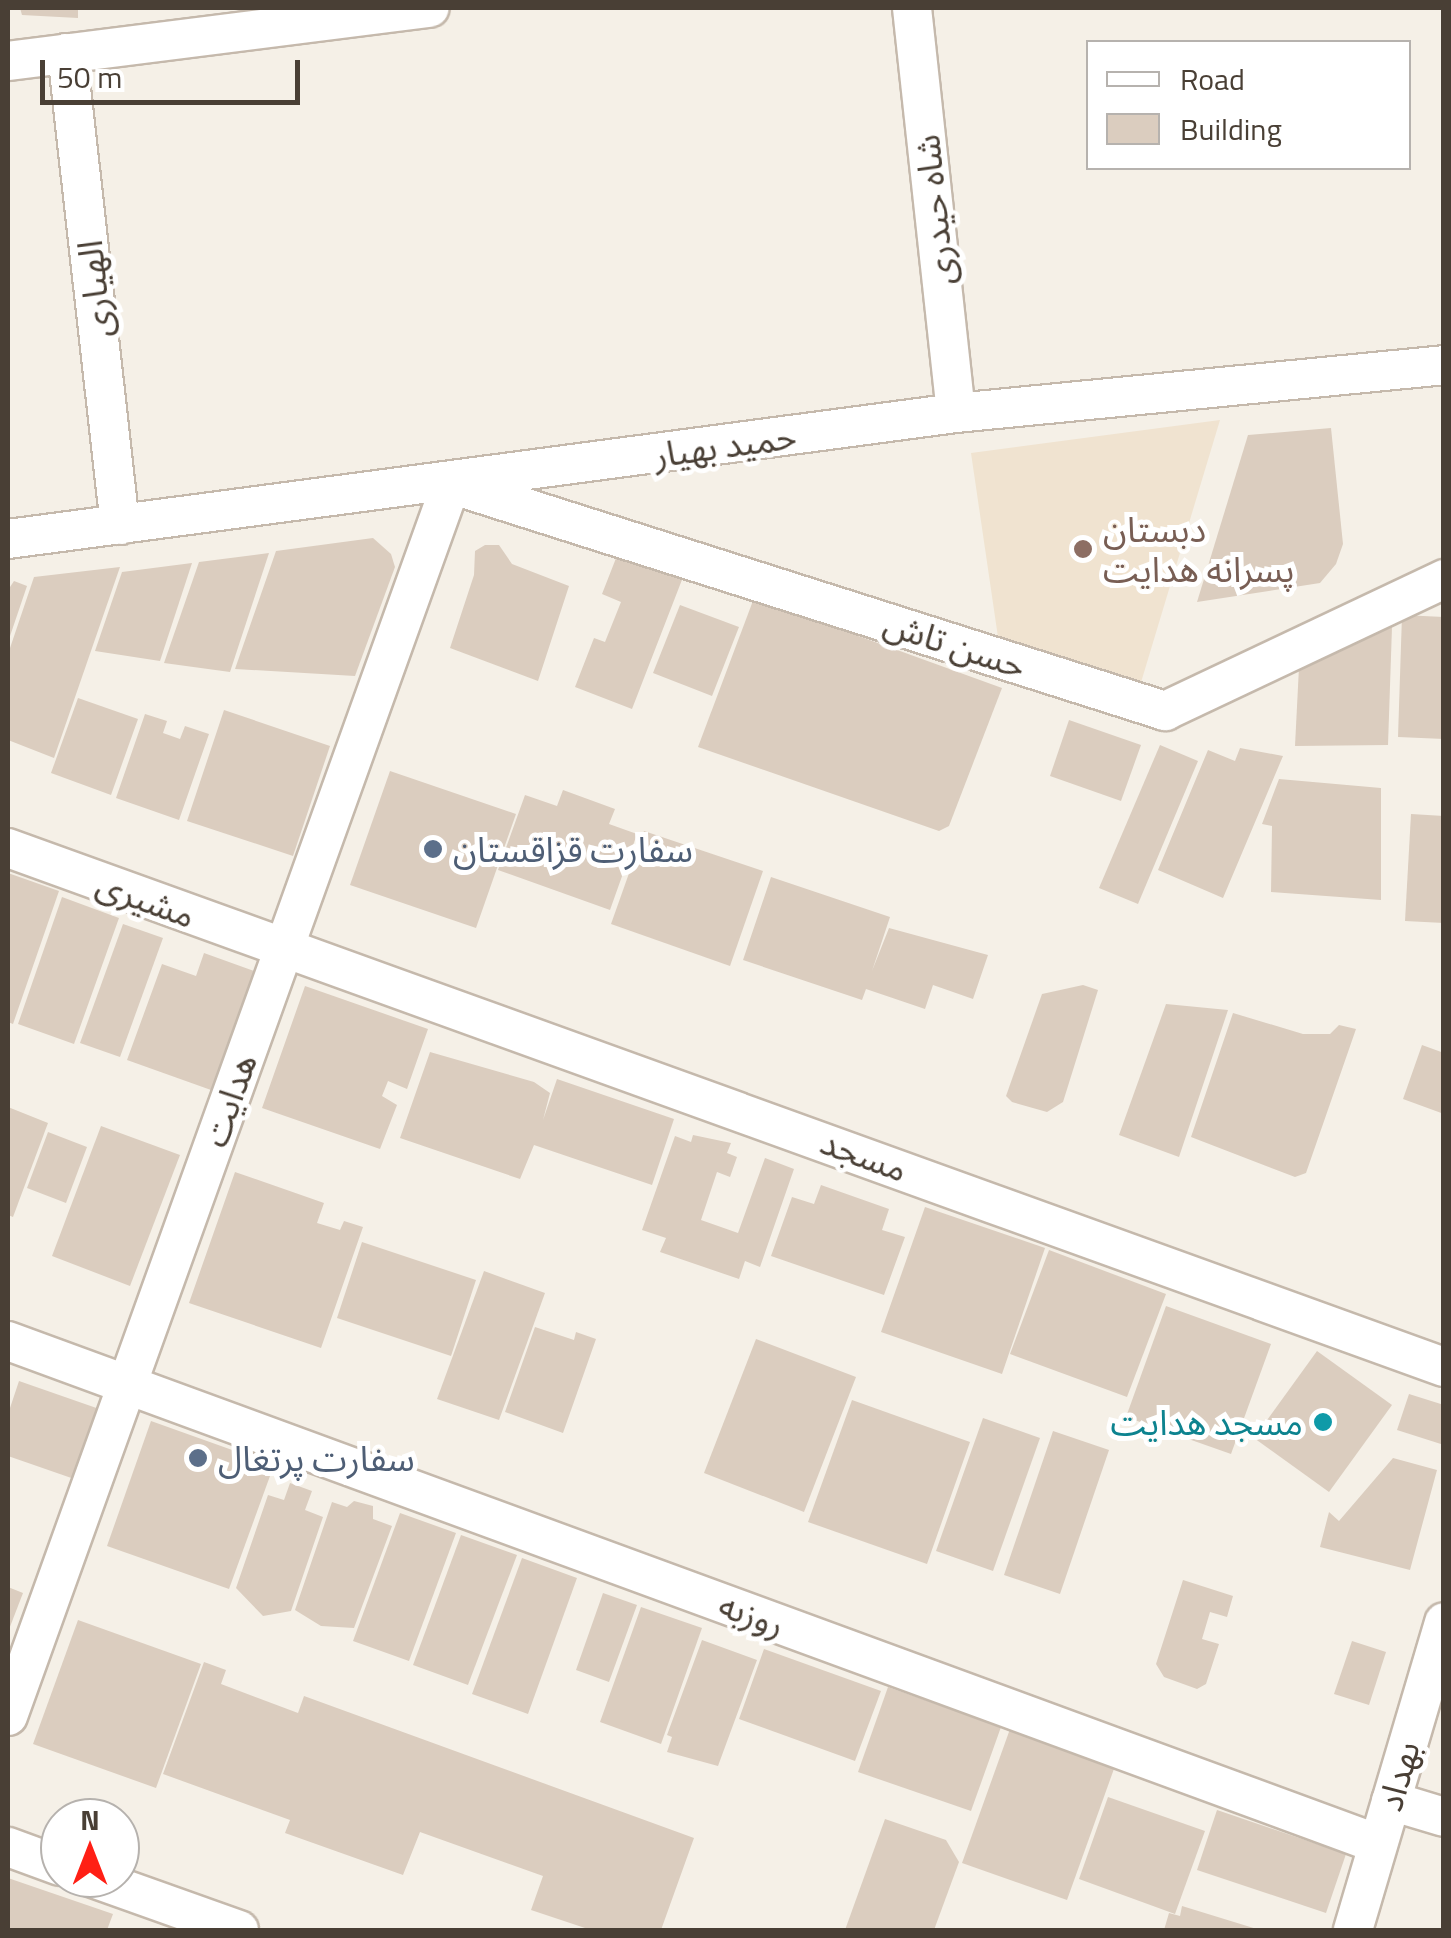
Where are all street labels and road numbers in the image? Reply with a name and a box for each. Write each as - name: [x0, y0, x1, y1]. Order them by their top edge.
- street label: شاه حیدری: [905, 133, 963, 287]
- street label: الهیاری: [68, 238, 120, 340]
- street label: حمید بهیار: [651, 414, 799, 476]
- street label: حسن تاش: [879, 601, 1031, 687]
- street label: مشیری: [91, 862, 201, 936]
- street label: هدایت: [193, 1048, 265, 1152]
- street label: مسجد: [815, 1120, 913, 1190]
- street label: روزبه: [713, 1583, 791, 1645]
- street label: بهداد: [1368, 1736, 1428, 1816]

